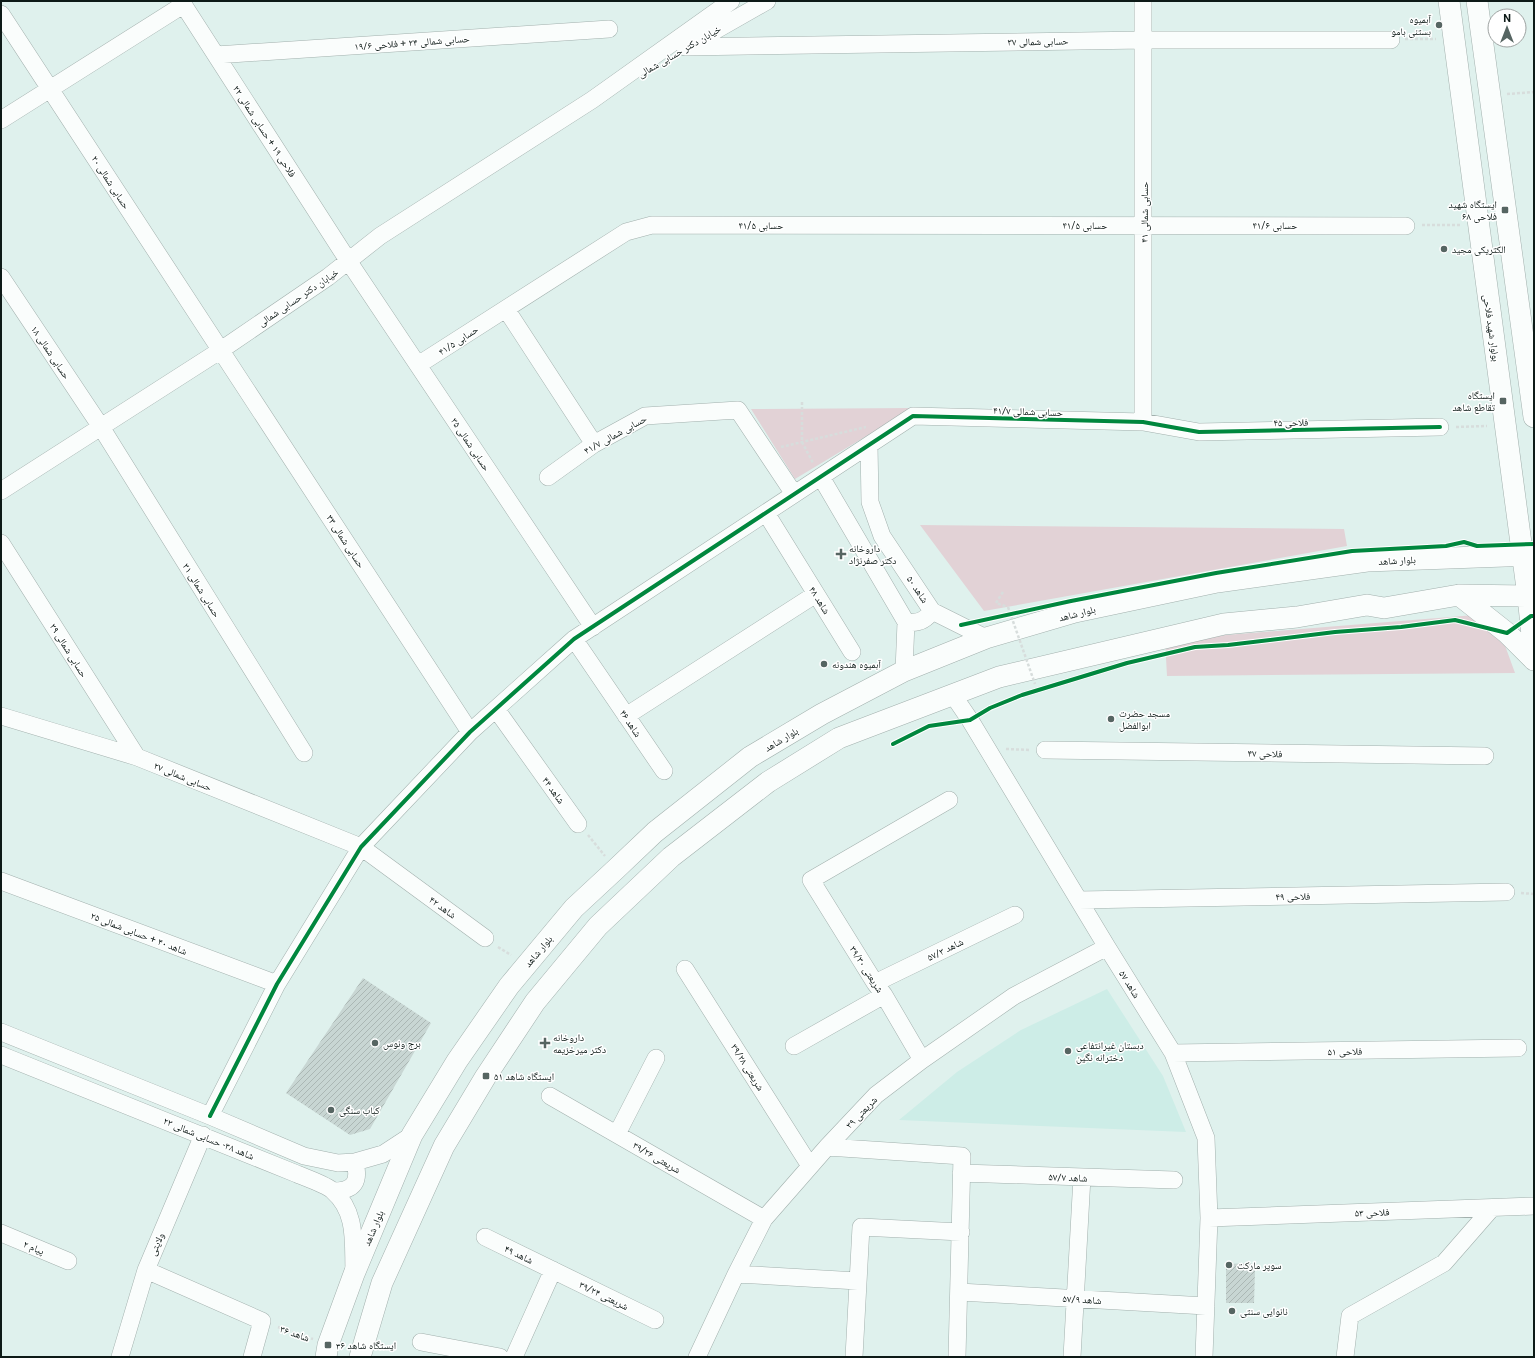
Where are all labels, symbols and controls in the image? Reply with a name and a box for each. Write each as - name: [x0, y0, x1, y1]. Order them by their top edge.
- north arrow: [1487, 8, 1527, 48]
- text: N: [1503, 12, 1511, 25]
- place label: آبمیوه بستنی بامو: [1391, 14, 1431, 38]
- marker: آبمیوه بستنی بامو: [1434, 20, 1444, 30]
- street label: خیابان دکتر حسابی شمالی: [636, 23, 724, 81]
- street label: حسابی شمالی ۲۴ + فلاحی ۱۹/۶: [354, 33, 471, 53]
- street label: حسابی شمالی ۳۷: [1007, 35, 1069, 49]
- street label: فلاحی ۱۹ + حسابی شمالی ۲۲: [230, 83, 298, 180]
- street label: حسابی شمالی ۲۰: [88, 154, 132, 212]
- street label: حسابی شمالی ۴۱: [1139, 181, 1151, 243]
- place label: ایستگاه شهید فلاحی ۶۸: [1449, 199, 1497, 223]
- marker: ایستگاه شهید فلاحی ۶۸: [1500, 205, 1510, 215]
- street label: حسابی ۴۱/۵: [738, 220, 784, 232]
- street label: حسابی ۴۱/۵: [1062, 220, 1108, 232]
- street label: حسابی ۴۱/۶: [1252, 220, 1298, 232]
- marker: الکتریکی مجید: [1439, 244, 1449, 254]
- place label: الکتریکی مجید: [1452, 244, 1506, 256]
- street label: خیابان دکتر حسابی شمالی: [256, 266, 342, 329]
- street label: بولوار شهید فلاحی: [1480, 294, 1502, 363]
- street label: حسابی ۴۱/۵: [436, 323, 481, 358]
- street label: حسابی شمالی ۱۸: [28, 324, 73, 382]
- place label: ایستگاه تقاطع شاهد: [1452, 390, 1495, 414]
- marker: ایستگاه تقاطع شاهد: [1498, 396, 1508, 406]
- street label: حسابی شمالی ۴۱/۷: [993, 405, 1064, 419]
- street label: حسابی شمالی ۴۱/۷: [582, 412, 650, 457]
- street label: حسابی شمالی ۳۵: [448, 416, 493, 474]
- street label: فلاحی ۴۵: [1273, 417, 1309, 429]
- street label: حسابی شمالی ۳۳: [323, 513, 367, 571]
- place label: داروخانه دکتر صفرنژاد: [849, 543, 897, 566]
- marker: داروخانه دکتر صفرنژاد: [836, 549, 846, 559]
- street label: بلوار شاهد: [1378, 554, 1416, 567]
- street label: حسابی شمالی ۳۱: [180, 561, 223, 620]
- street label: شاهد ۵۰: [905, 574, 931, 605]
- street label: شاهد ۴۸: [807, 584, 833, 616]
- street label: بلوار شاهد: [1058, 604, 1097, 624]
- street label: حسابی شمالی ۲۹: [47, 621, 90, 680]
- marker: آبمیوه هندونه: [819, 659, 829, 669]
- place label: آبمیوه هندونه: [832, 659, 881, 670]
- street label: شاهد ۴۶: [618, 708, 644, 739]
- place label: مسجد حضرت ابوالفضل: [1119, 708, 1170, 732]
- marker: مسجد حضرت ابوالفضل: [1106, 714, 1116, 724]
- street label: بلوار شاهد: [762, 725, 801, 754]
- street label: فلاحی ۴۷: [1247, 748, 1283, 760]
- street label: حسابی شمالی ۲۷: [152, 760, 214, 794]
- street label: شاهد ۴۴: [540, 775, 567, 806]
- street label: فلاحی ۴۹: [1275, 891, 1311, 903]
- street label: شاهد ۴۲: [427, 894, 459, 921]
- street label: شاهد ۴۰ + حسابی شمالی ۲۵: [89, 910, 189, 958]
- street label: بلوار شاهد: [522, 933, 555, 969]
- street label: شاهد ۵۷/۳: [925, 936, 966, 963]
- street label: شریعتی ۳۹/۳۰: [847, 944, 886, 995]
- street label: شاهد ۵۷: [1117, 968, 1143, 1000]
- place label: داروخانه دکتر میرخزیمه: [553, 1032, 606, 1055]
- marker: برج ونوس: [370, 1038, 380, 1048]
- place label: برج ونوس: [383, 1038, 421, 1050]
- marker: داروخانه دکتر میرخزیمه: [540, 1038, 550, 1048]
- place label: دبستان غیرانتفاعی دخترانه نگین: [1076, 1040, 1144, 1064]
- street label: شریعتی ۳۹/۲۸: [728, 1042, 767, 1094]
- marker: دبستان غیرانتفاعی دخترانه نگین: [1063, 1046, 1073, 1056]
- street label: فلاحی ۵۱: [1327, 1046, 1363, 1058]
- marker: ایستگاه شاهد ۵۱: [481, 1071, 491, 1081]
- place label: ایستگاه شاهد ۵۱: [494, 1071, 554, 1082]
- street label: شریعتی ۳۹: [843, 1094, 880, 1131]
- marker: کباب سنگی: [326, 1105, 336, 1115]
- place label: کباب سنگی: [339, 1105, 380, 1117]
- street label: شاهد ۳۸- حسابی شمالی ۲۳: [161, 1115, 256, 1163]
- street label: شریعتی ۳۹/۲۶: [630, 1139, 683, 1177]
- street label: شاهد ۵۷/۷: [1048, 1171, 1088, 1184]
- street label: فلاحی ۵۳: [1354, 1206, 1390, 1220]
- street label: بلوار شاهد: [361, 1209, 386, 1248]
- street label: ولایتی: [147, 1231, 167, 1258]
- street label: پیام ۲: [21, 1238, 46, 1258]
- street label: شاهد ۴۹: [503, 1243, 535, 1266]
- marker: سوپر مارکت: [1224, 1260, 1234, 1270]
- place label: سوپر مارکت: [1237, 1260, 1282, 1272]
- street label: شریعتی ۳۹/۲۴: [577, 1279, 630, 1313]
- street label: شاهد ۵۷/۹: [1062, 1293, 1102, 1306]
- marker: نانوایی سنتی: [1227, 1306, 1237, 1316]
- place label: نانوایی سنتی: [1240, 1306, 1288, 1318]
- street label: شاهد ۳۶: [279, 1323, 311, 1344]
- marker: ایستگاه شاهد ۳۶: [323, 1340, 333, 1350]
- place label: ایستگاه شاهد ۳۶: [336, 1340, 396, 1351]

